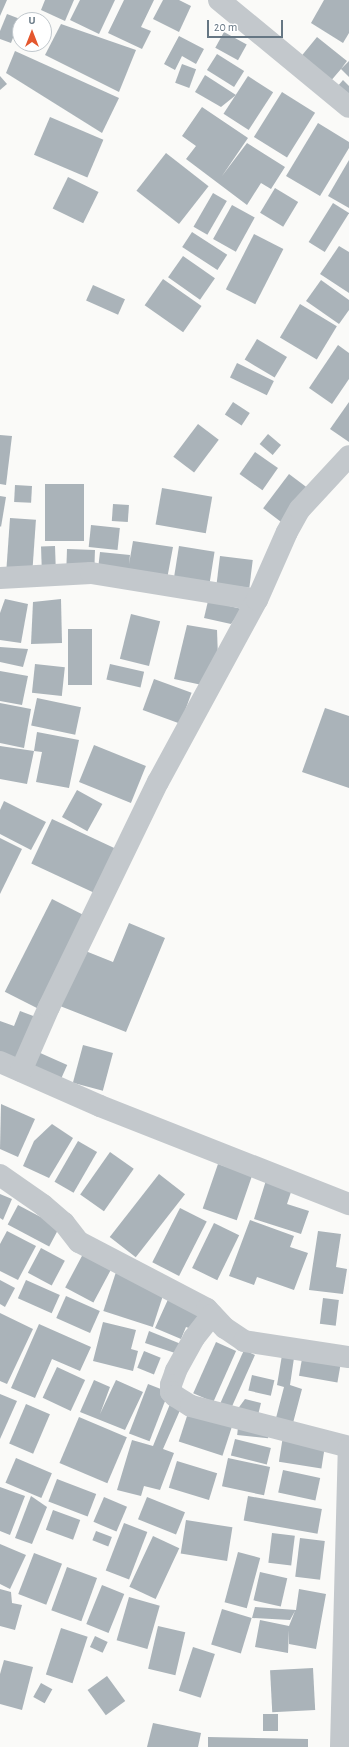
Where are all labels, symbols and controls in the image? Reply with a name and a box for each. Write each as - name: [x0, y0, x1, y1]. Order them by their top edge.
- north arrow: [12, 12, 52, 52]
- scale bar: [209, 12, 285, 38]
- text: U: [28, 15, 36, 26]
- text: 20 m: [214, 21, 237, 33]

